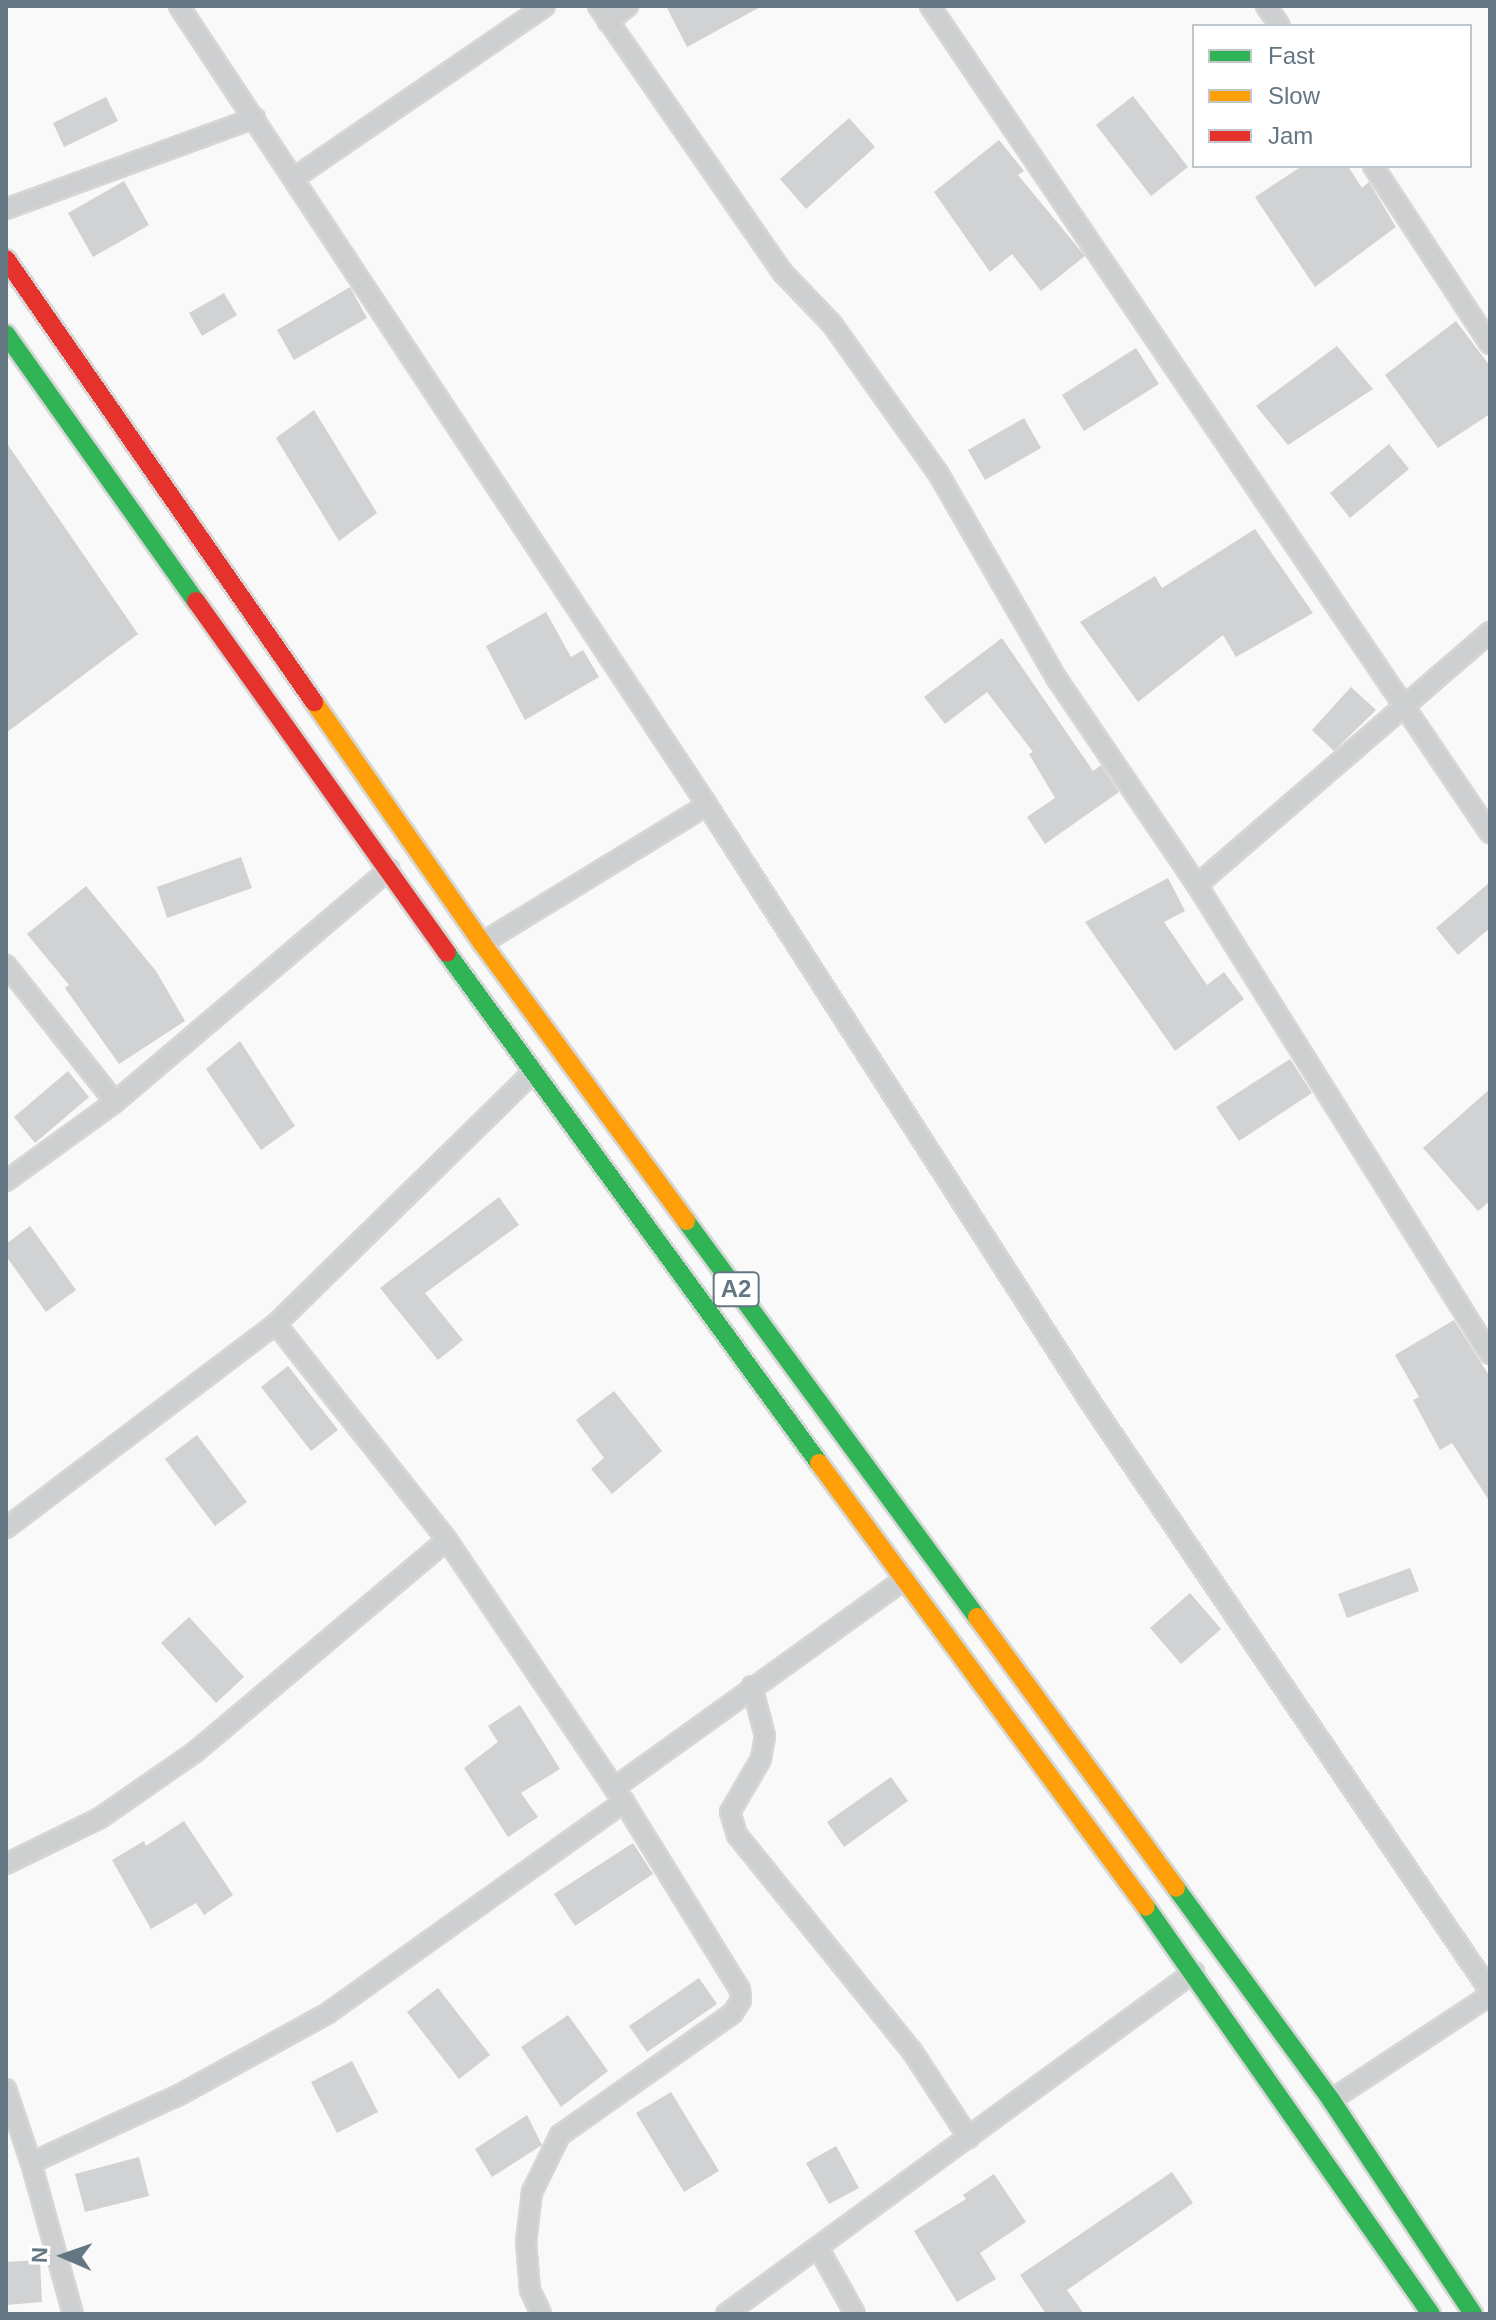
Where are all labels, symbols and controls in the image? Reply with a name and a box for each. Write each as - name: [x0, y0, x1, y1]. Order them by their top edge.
- legend: [1192, 24, 1472, 168]
- text: Fast: [1268, 42, 1315, 69]
- text: Slow: [1268, 82, 1320, 109]
- text: Jam: [1268, 122, 1313, 149]
- road number: A2: [712, 1269, 760, 1309]
- north arrow: [24, 2216, 104, 2296]
- text: N: [27, 2247, 52, 2264]

